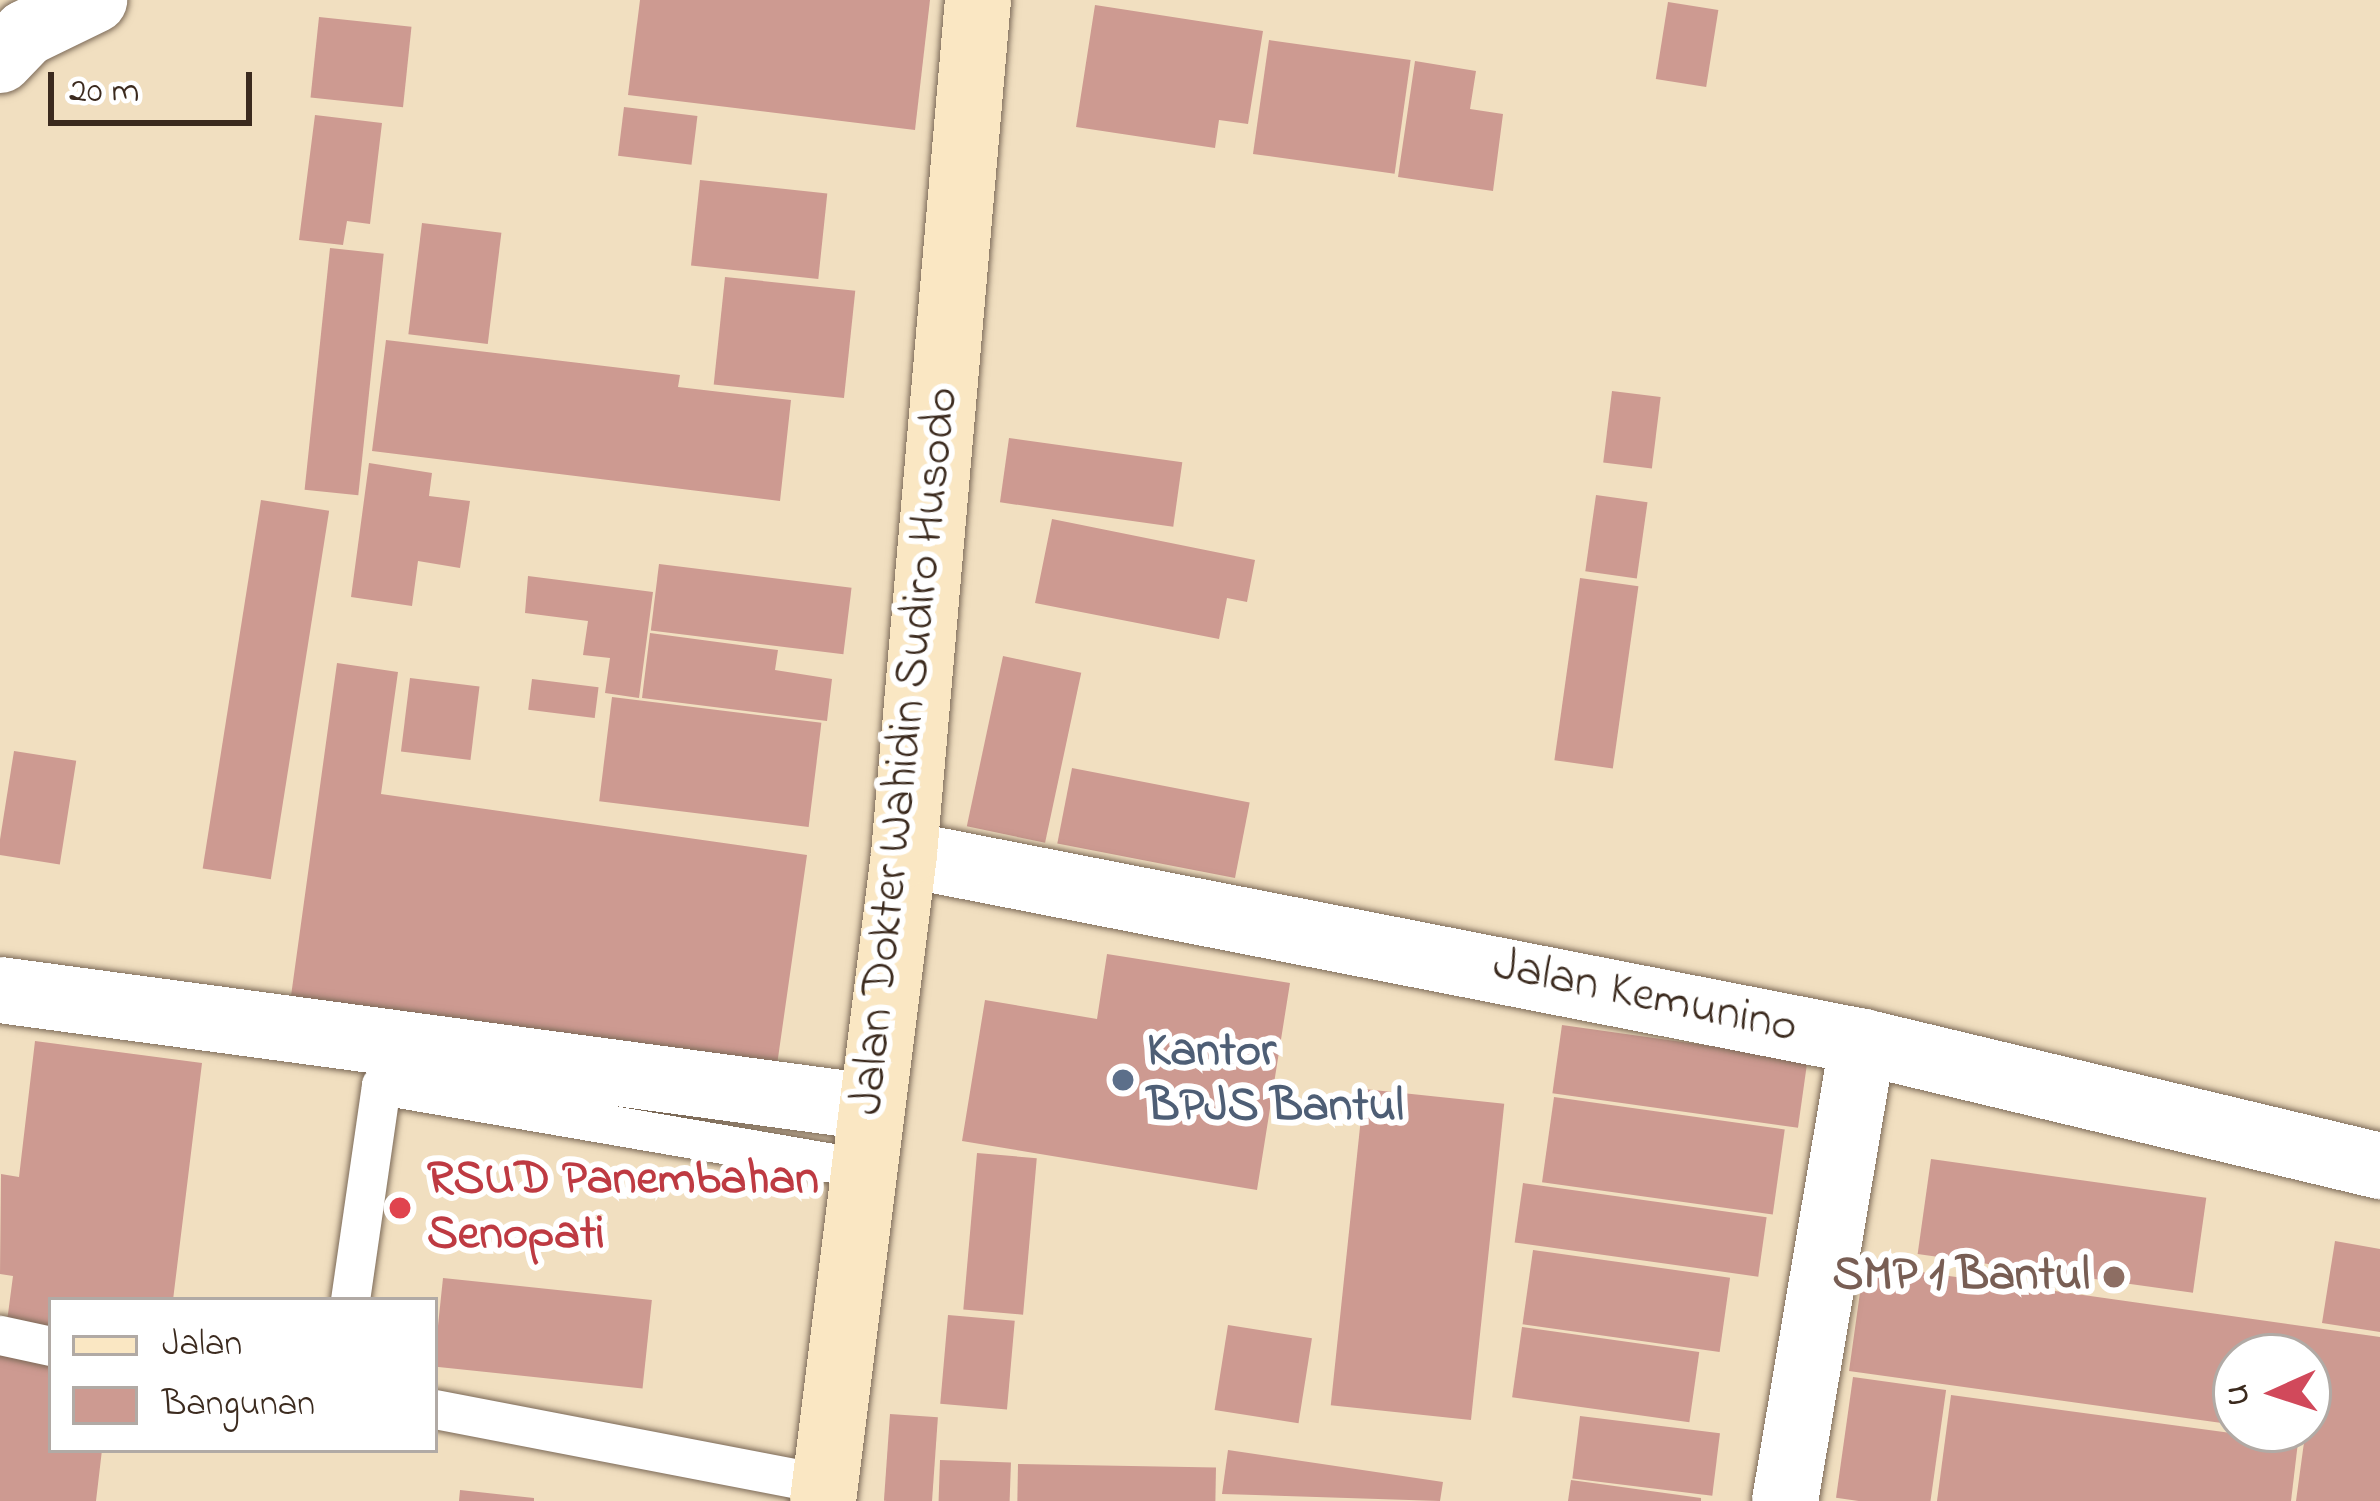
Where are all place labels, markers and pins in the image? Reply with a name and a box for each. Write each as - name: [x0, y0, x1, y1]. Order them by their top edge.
- place label: Kantor BPJS Bantul: [1147, 1023, 1404, 1136]
- marker: Kantor BPJS Bantul: [1110, 1067, 1136, 1093]
- place label: RSUD Panembahan Senopati: [427, 1151, 819, 1264]
- marker: RSUD Panembahan Senopati: [384, 1192, 416, 1224]
- place label: SMP 1 Bantul: [1832, 1248, 2090, 1306]
- marker: SMP 1 Bantul: [2101, 1264, 2127, 1290]

